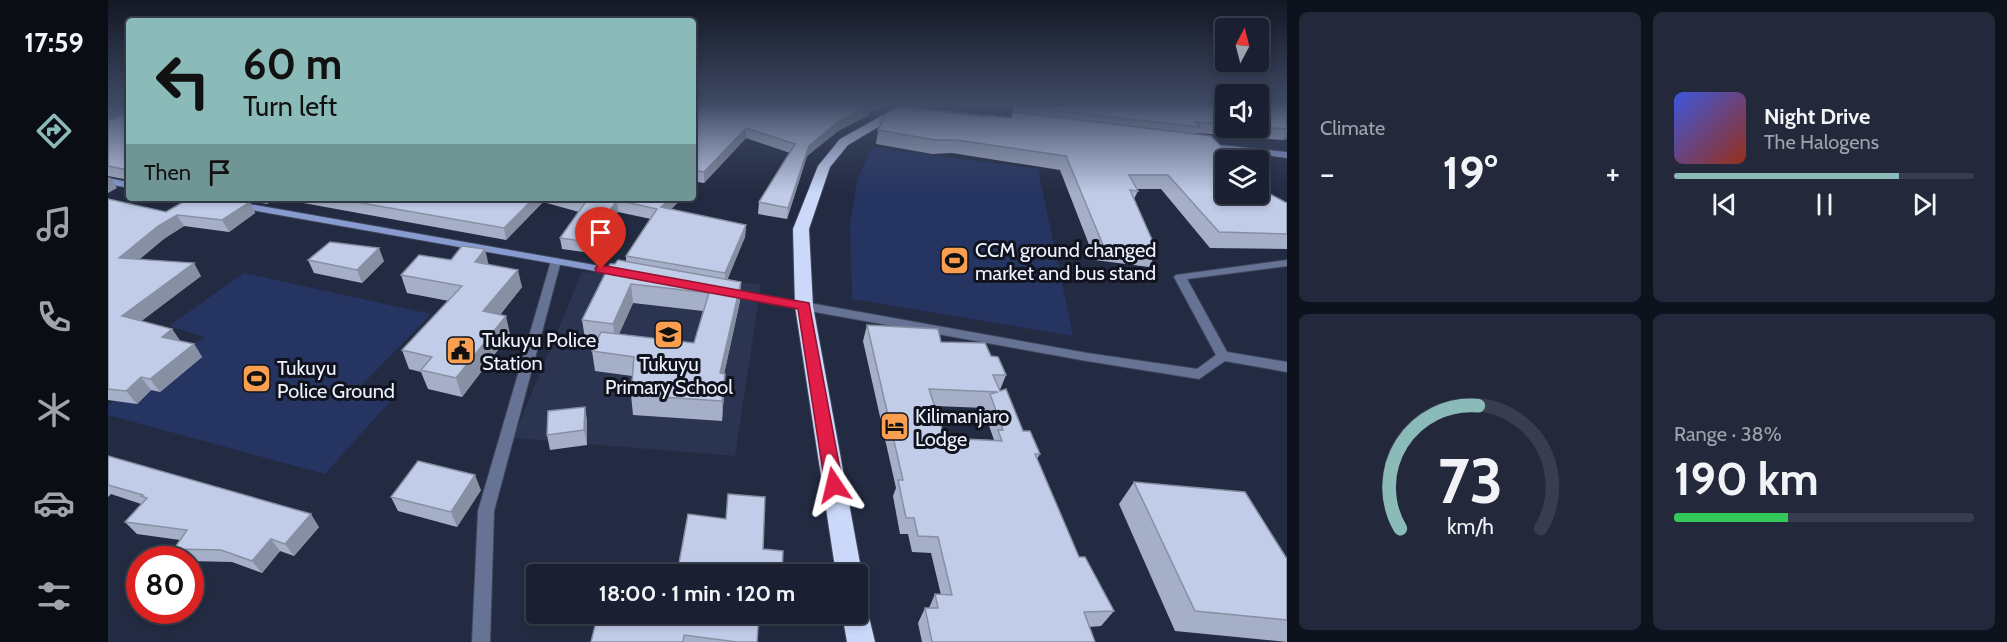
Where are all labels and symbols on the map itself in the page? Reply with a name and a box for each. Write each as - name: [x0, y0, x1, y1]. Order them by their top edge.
- north arrow: [1215, 18, 1269, 72]
- pin: [575, 207, 626, 269]
- place label: CCM ground changed market and bus stand: [975, 238, 1156, 285]
- sports icon: CCM ground changed market and bus stand: [938, 245, 970, 277]
- school or university icon: Tukuyu Primary School: [653, 318, 685, 350]
- place label: Tukuyu Police Station: [482, 328, 596, 375]
- public building icon: Tukuyu Police Station: [445, 335, 477, 367]
- place label: Tukuyu Primary School: [605, 352, 733, 399]
- place label: Tukuyu Police Ground: [277, 356, 395, 403]
- sports icon: Tukuyu Police Ground: [240, 363, 272, 395]
- place label: Kilimanjaro Lodge: [915, 404, 1009, 451]
- hotel icon: Kilimanjaro Lodge: [878, 411, 910, 443]
- position arrow: [802, 453, 866, 517]
- speed limit sign: 80: [126, 546, 204, 624]

